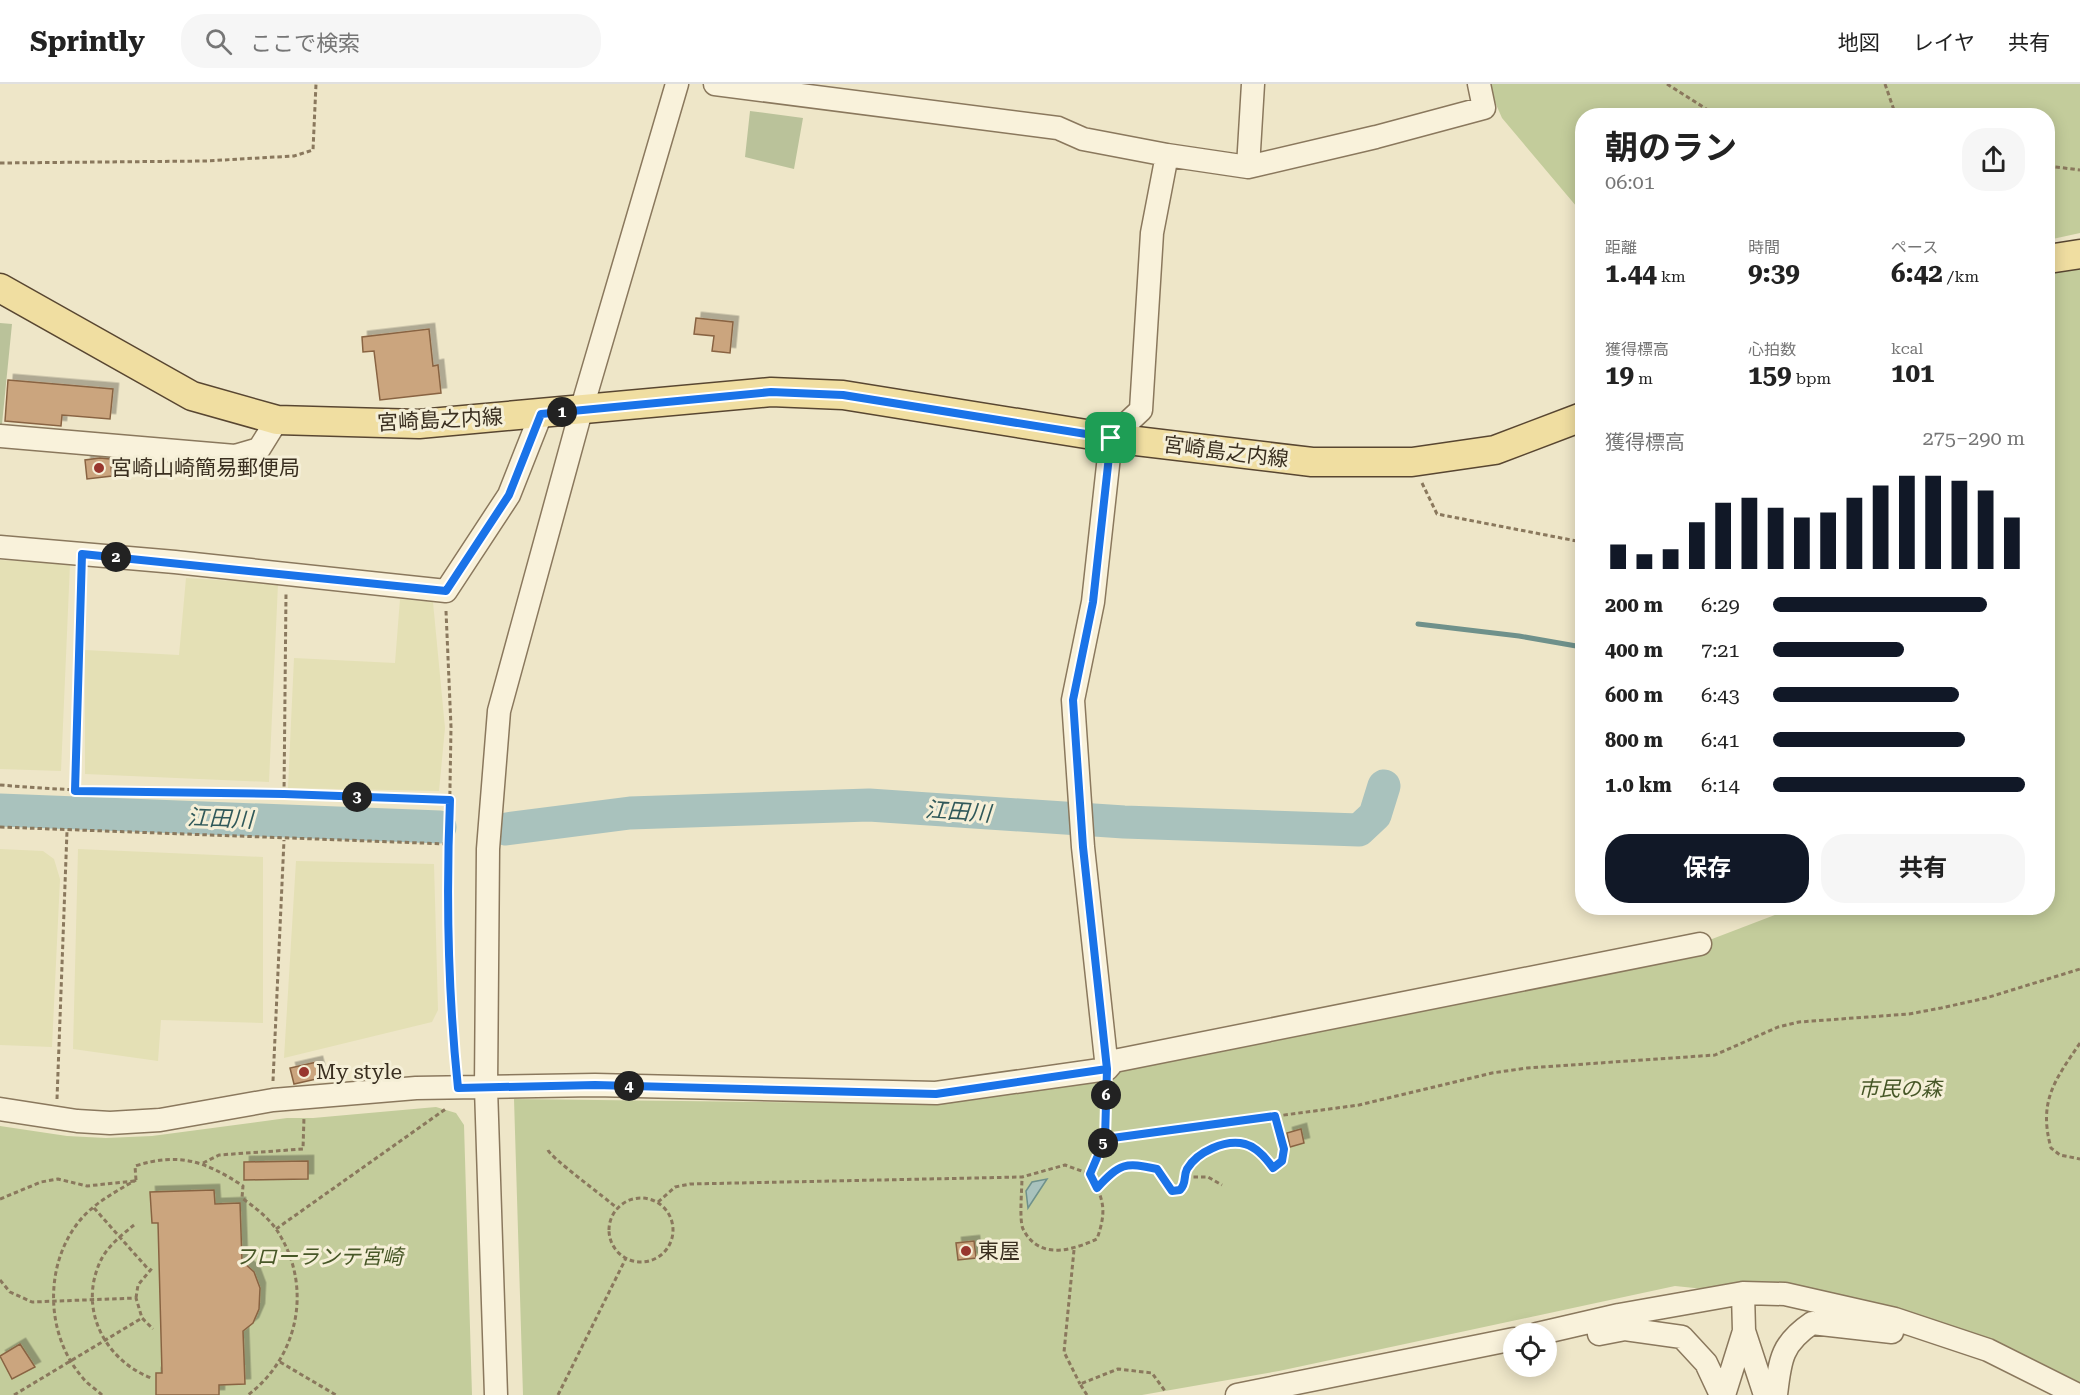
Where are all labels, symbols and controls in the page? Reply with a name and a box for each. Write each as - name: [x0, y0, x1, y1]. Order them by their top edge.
- search box: [181, 14, 601, 68]
- text: Sprintly: [30, 25, 145, 58]
- icon: search: [202, 25, 235, 58]
- text: ここで検索: [250, 31, 360, 56]
- text: 地図: [1838, 31, 1880, 55]
- text: レイヤ: [1913, 31, 1975, 55]
- text: 共有: [2008, 31, 2050, 55]
- text: 朝のラン: [1605, 128, 1737, 167]
- button: share: [1962, 128, 2025, 191]
- text: 06:01: [1605, 170, 1655, 194]
- text: 距離: [1605, 238, 1637, 257]
- text: 時間: [1748, 238, 1780, 257]
- text: ペース: [1891, 238, 1938, 257]
- text: 1.44: [1605, 258, 1657, 288]
- text: 9:39: [1748, 258, 1800, 288]
- text: 6:42: [1891, 258, 1943, 288]
- text: km: [1657, 267, 1686, 286]
- text: /km: [1943, 267, 1979, 286]
- text: kcal: [1891, 339, 1923, 358]
- text: 獲得標高: [1605, 340, 1669, 359]
- text: 心拍数: [1748, 340, 1796, 359]
- text: 101: [1891, 358, 1935, 388]
- text: 19: [1605, 360, 1634, 390]
- text: 159: [1748, 360, 1792, 390]
- text: m: [1634, 369, 1653, 388]
- text: bpm: [1792, 369, 1831, 388]
- pin: 1: [547, 397, 577, 427]
- text: 1: [558, 402, 566, 421]
- street label: 宮崎島之内線: [376, 405, 504, 435]
- pin: [1085, 412, 1136, 463]
- icon: arrive: [1094, 421, 1127, 454]
- text: 275–290 m: [1922, 426, 2025, 450]
- text: 獲得標高: [1605, 430, 1685, 454]
- street label: 宮崎島之内線: [1162, 432, 1290, 472]
- place label: 宮崎山崎簡易郵便局: [111, 456, 300, 480]
- marker: 宮崎山崎簡易郵便局: [92, 461, 106, 475]
- pin: 2: [101, 542, 131, 572]
- text: 2: [112, 547, 120, 566]
- text: 200 m: [1605, 593, 1663, 617]
- text: 6:29: [1701, 593, 1740, 617]
- text: 400 m: [1605, 638, 1663, 662]
- text: 7:21: [1701, 638, 1740, 662]
- text: 600 m: [1605, 683, 1663, 707]
- text: 6:43: [1701, 683, 1740, 707]
- text: 800 m: [1605, 728, 1663, 752]
- text: 6:41: [1701, 728, 1740, 752]
- text: 1.0 km: [1605, 773, 1672, 797]
- text: 6:14: [1701, 773, 1740, 797]
- pin: 3: [342, 782, 372, 812]
- text: 3: [353, 787, 361, 806]
- water label: 江田川: [924, 797, 994, 826]
- water label: 江田川: [187, 805, 255, 832]
- button: 保存: [1605, 834, 1809, 903]
- button: 共有: [1821, 834, 2025, 903]
- place label: My style: [316, 1060, 402, 1084]
- marker: My style: [297, 1065, 311, 1079]
- pin: 4: [614, 1071, 644, 1101]
- text: 4: [625, 1076, 633, 1095]
- park label: 市民の森: [1858, 1077, 1944, 1101]
- pin: 6: [1091, 1080, 1121, 1110]
- text: 6: [1102, 1085, 1110, 1104]
- pin: 5: [1088, 1128, 1118, 1158]
- text: 5: [1099, 1133, 1107, 1152]
- place label: 東屋: [978, 1239, 1020, 1263]
- marker: 東屋: [959, 1244, 973, 1258]
- park label: フローランテ宮崎: [235, 1245, 406, 1269]
- map controls: [1503, 1323, 1557, 1377]
- button: locate: [1503, 1323, 1557, 1377]

